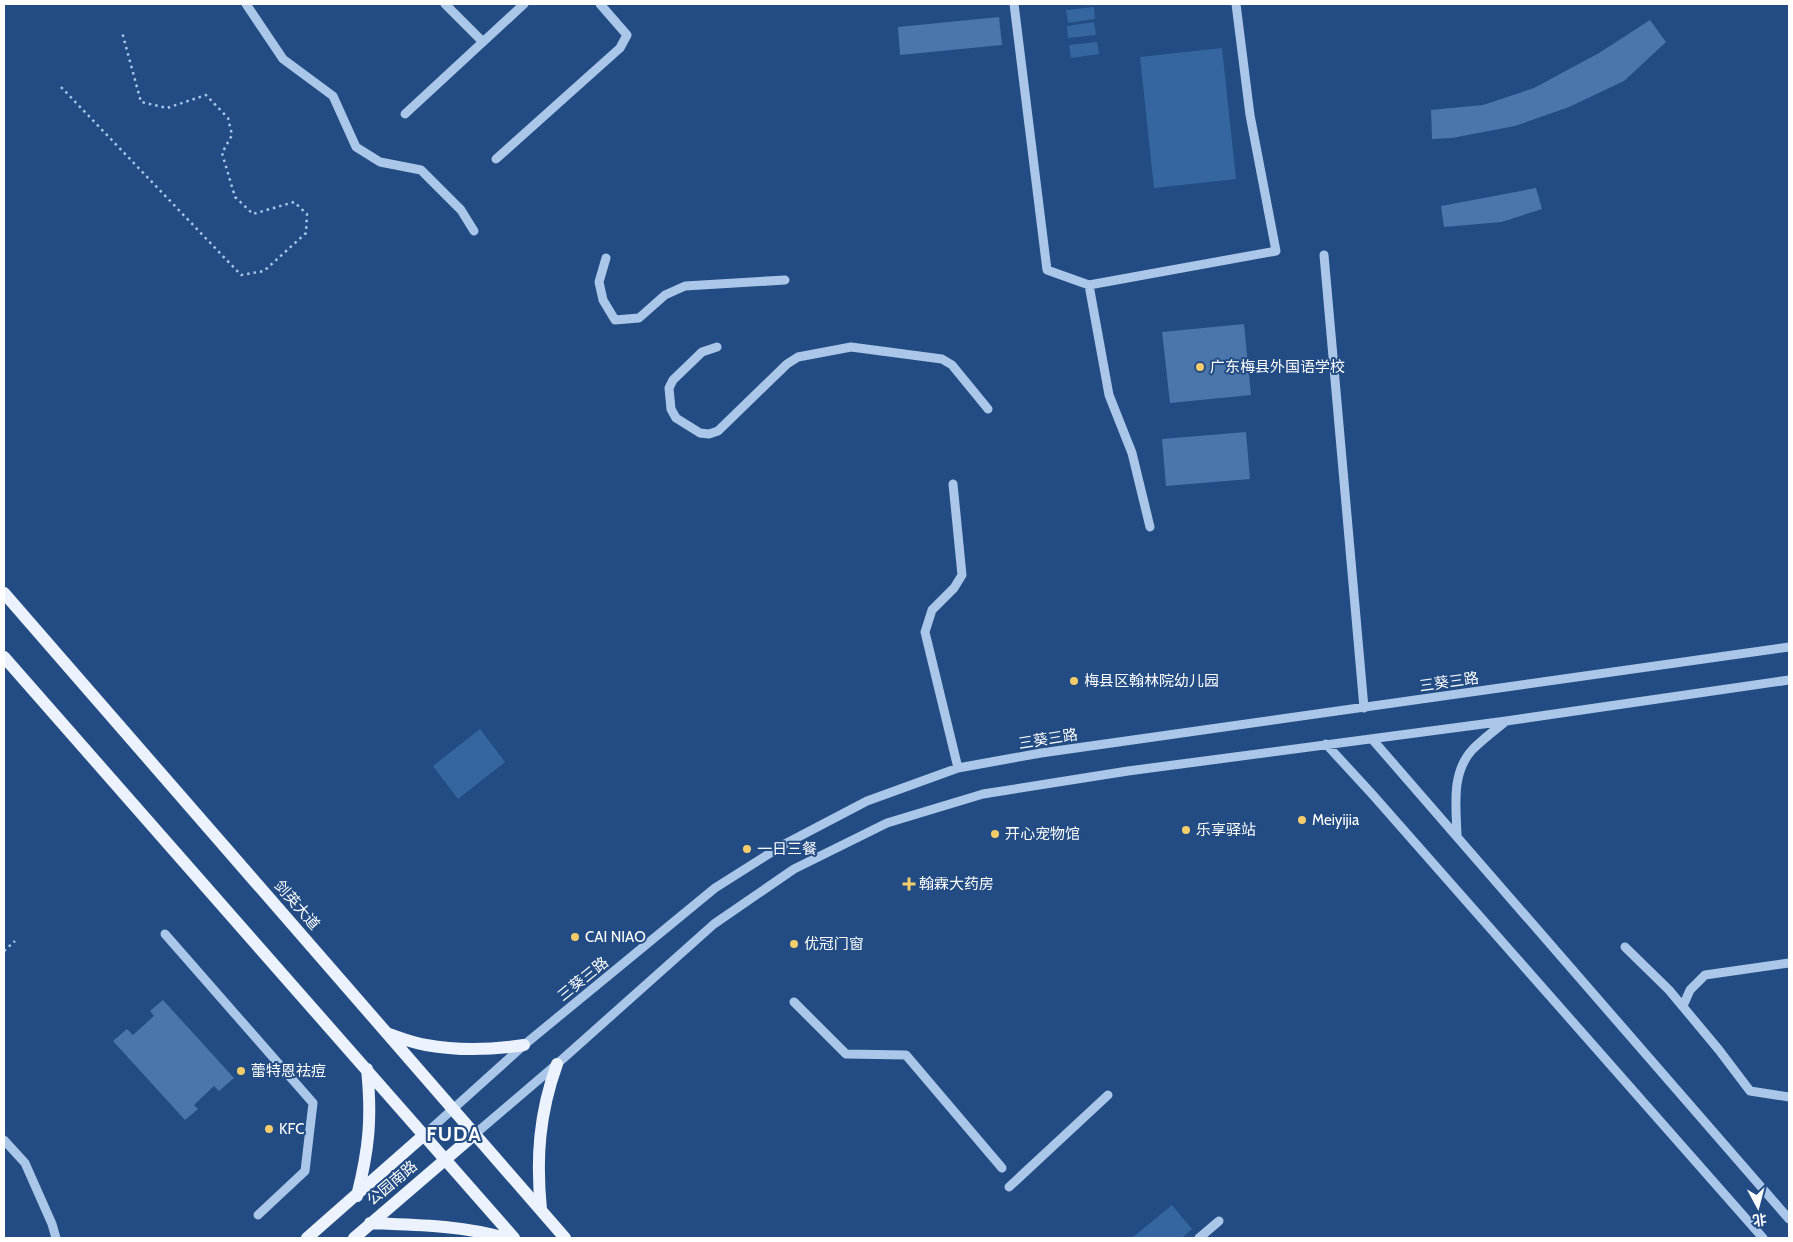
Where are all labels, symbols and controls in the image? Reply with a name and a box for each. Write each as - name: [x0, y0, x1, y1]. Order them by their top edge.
- place label: 广东梅县外国语学校: [1210, 358, 1345, 376]
- marker: 广东梅县外国语学校: [1194, 361, 1206, 373]
- street label: 三葵三路: [1418, 669, 1480, 695]
- place label: 梅县区翰林院幼儿园: [1084, 672, 1219, 690]
- marker: 梅县区翰林院幼儿园: [1068, 675, 1080, 687]
- street label: 三葵三路: [1017, 725, 1079, 753]
- place label: Meiyijia: [1312, 811, 1360, 829]
- marker: Meiyijia: [1296, 814, 1308, 826]
- place label: 乐享驿站: [1196, 821, 1256, 839]
- marker: 乐享驿站: [1180, 824, 1192, 836]
- place label: 开心宠物馆: [1005, 825, 1080, 843]
- marker: 开心宠物馆: [989, 828, 1001, 840]
- place label: 一日三餐: [757, 840, 817, 858]
- marker: 一日三餐: [741, 843, 753, 855]
- place label: 翰霖大药房: [919, 875, 994, 893]
- street label: 剑英大道: [271, 876, 323, 934]
- marker: 翰霖大药房: [903, 878, 915, 890]
- place label: CAI NIAO: [585, 928, 646, 946]
- marker: CAI NIAO: [569, 931, 581, 943]
- place label: 优冠门窗: [804, 935, 864, 953]
- marker: 优冠门窗: [788, 938, 800, 950]
- street label: 三葵三路: [554, 953, 612, 1005]
- place label: 蕾特恩祛痘: [251, 1062, 326, 1080]
- marker: 蕾特恩祛痘: [235, 1065, 247, 1077]
- place label: KFC: [279, 1120, 304, 1138]
- district label: FUDA: [426, 1122, 482, 1146]
- marker: KFC: [263, 1123, 275, 1135]
- street label: 公园南路: [363, 1157, 421, 1209]
- north arrow: [1733, 1182, 1783, 1232]
- text: 北: [1752, 1210, 1768, 1230]

